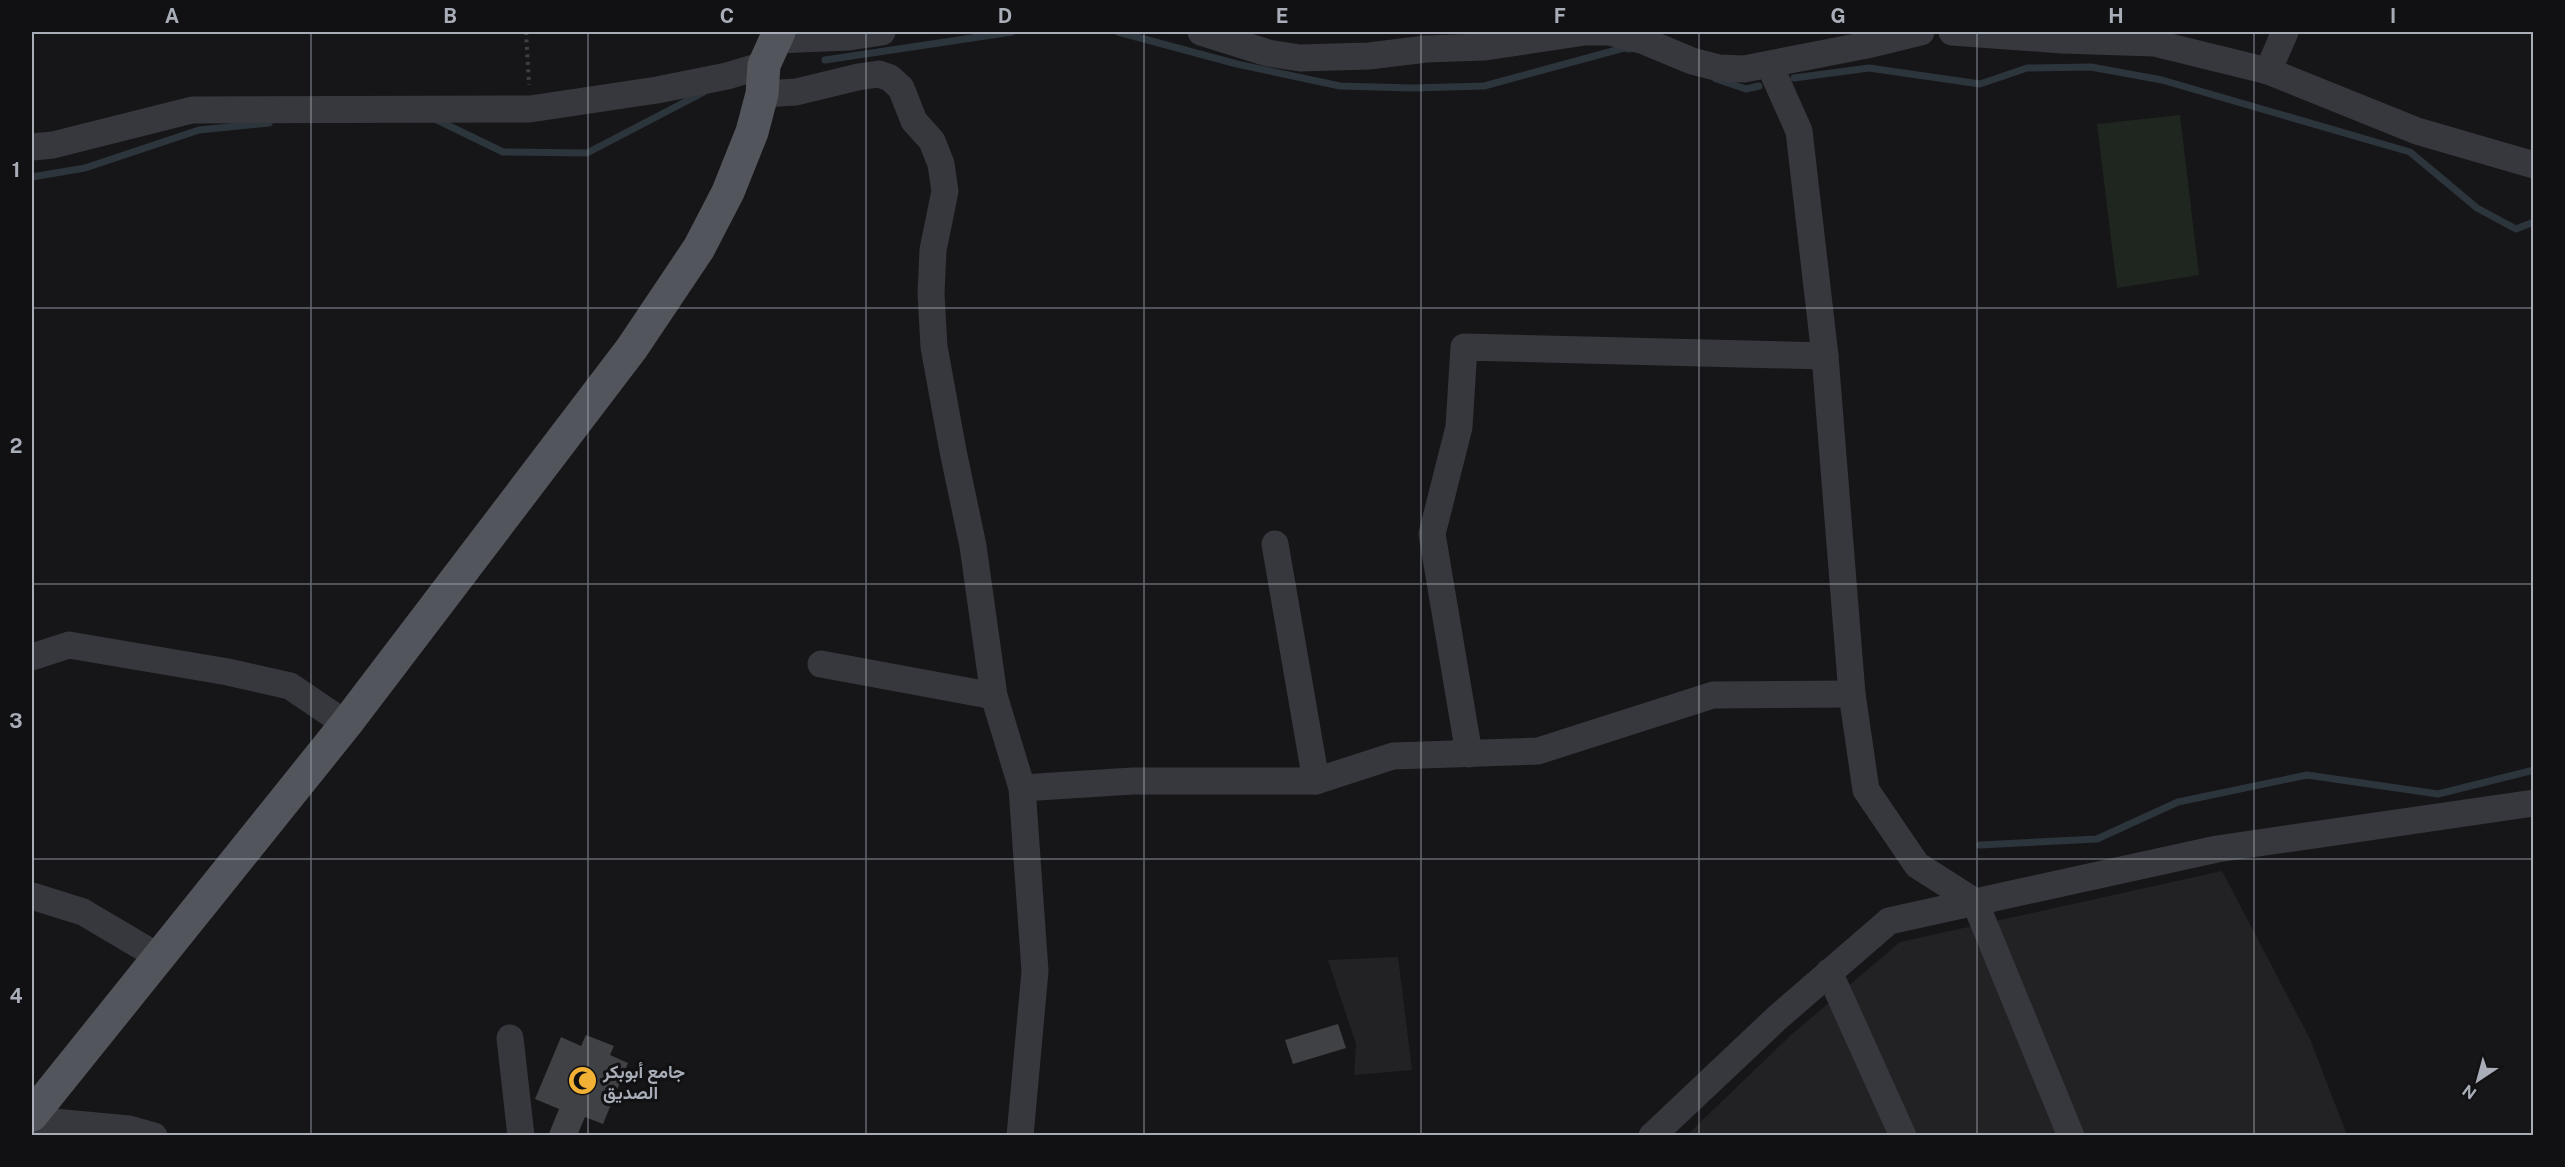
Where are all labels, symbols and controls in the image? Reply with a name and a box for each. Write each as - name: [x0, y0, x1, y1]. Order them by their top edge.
- text: A: [165, 4, 179, 28]
- text: B: [443, 4, 457, 28]
- text: C: [720, 4, 734, 28]
- text: D: [998, 4, 1012, 28]
- text: E: [1276, 4, 1288, 28]
- text: F: [1554, 4, 1566, 28]
- text: G: [1830, 4, 1846, 28]
- text: H: [2108, 4, 2124, 28]
- text: I: [2390, 4, 2396, 28]
- text: 1: [12, 158, 20, 182]
- text: 2: [10, 434, 22, 458]
- text: 3: [9, 709, 23, 733]
- text: 4: [9, 984, 23, 1008]
- north arrow: [2448, 1050, 2508, 1110]
- place label: جامع أبوبكر الصديق: [602, 1061, 685, 1104]
- mosque icon: جامع أبوبكر الصديق: [566, 1065, 598, 1097]
- text: N: [2459, 1080, 2480, 1103]

